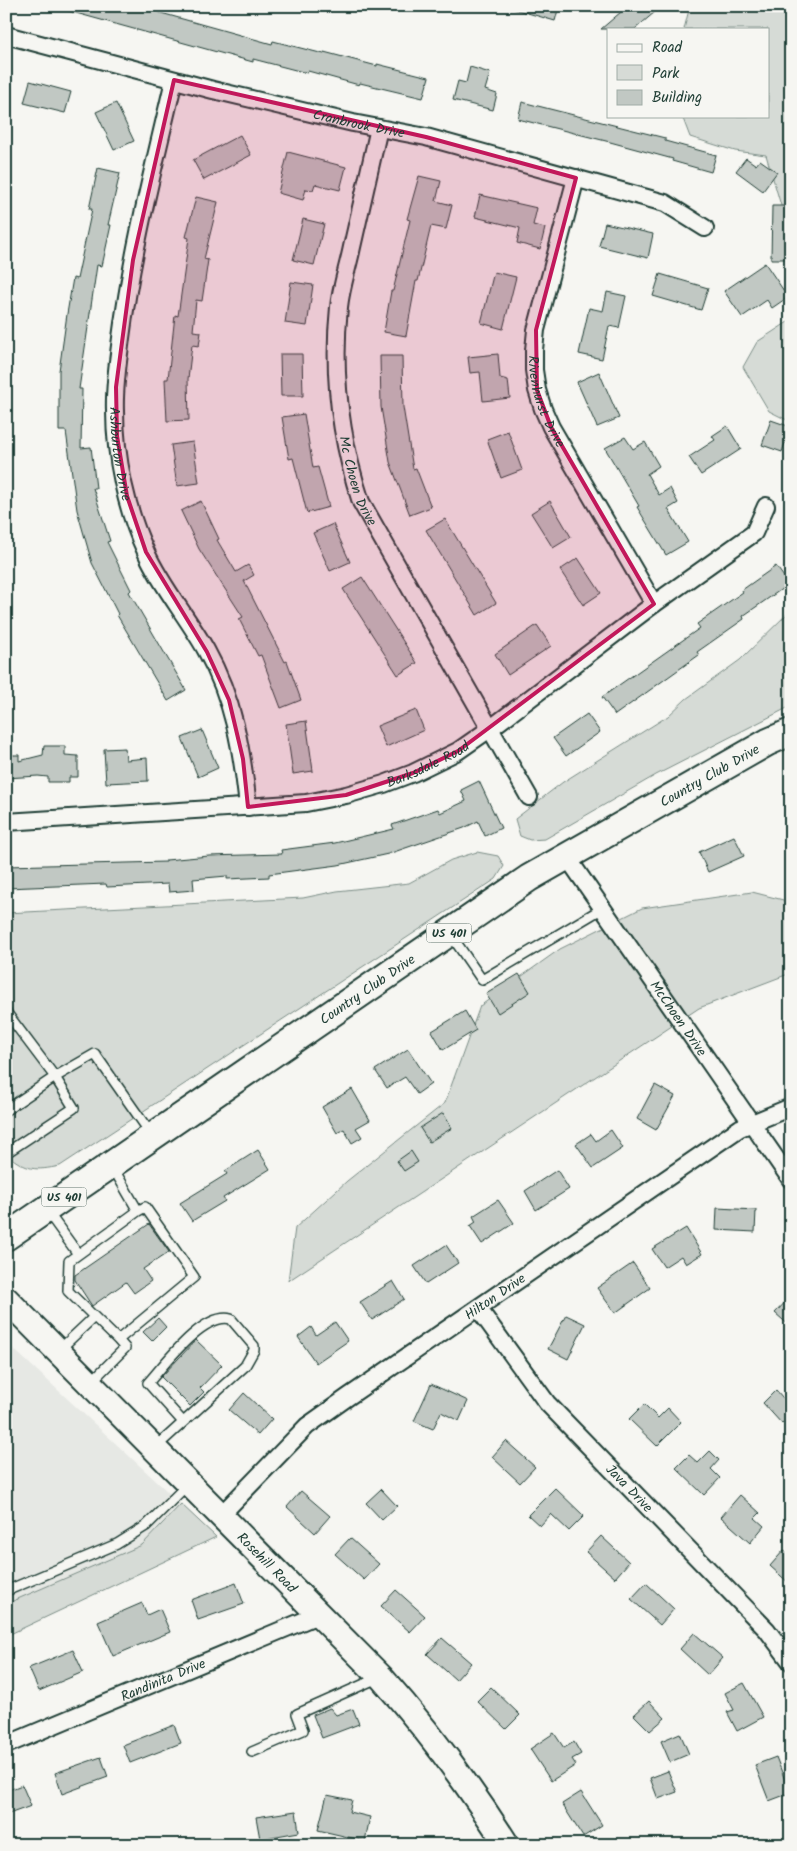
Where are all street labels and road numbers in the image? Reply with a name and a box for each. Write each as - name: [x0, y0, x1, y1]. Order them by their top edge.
- street label: Cranbrook Drive: [311, 104, 407, 145]
- street label: Rivenhurst Drive: [522, 356, 571, 453]
- street label: Ashburton Drive: [103, 406, 137, 504]
- street label: Mc Choen Drive: [332, 434, 383, 531]
- street label: Barksdale Road: [383, 735, 475, 794]
- street label: Country Club Drive: [656, 739, 765, 813]
- road number: US 401: [426, 924, 472, 942]
- street label: Country Club Drive: [315, 949, 421, 1031]
- street label: McChoen Drive: [644, 976, 712, 1062]
- road number: US 401: [42, 1188, 86, 1206]
- street label: Hilton Drive: [460, 1268, 531, 1326]
- street label: Java Drive: [600, 1459, 658, 1519]
- street label: Rosehill Road: [231, 1528, 303, 1599]
- street label: Randinita Drive: [117, 1653, 210, 1708]

